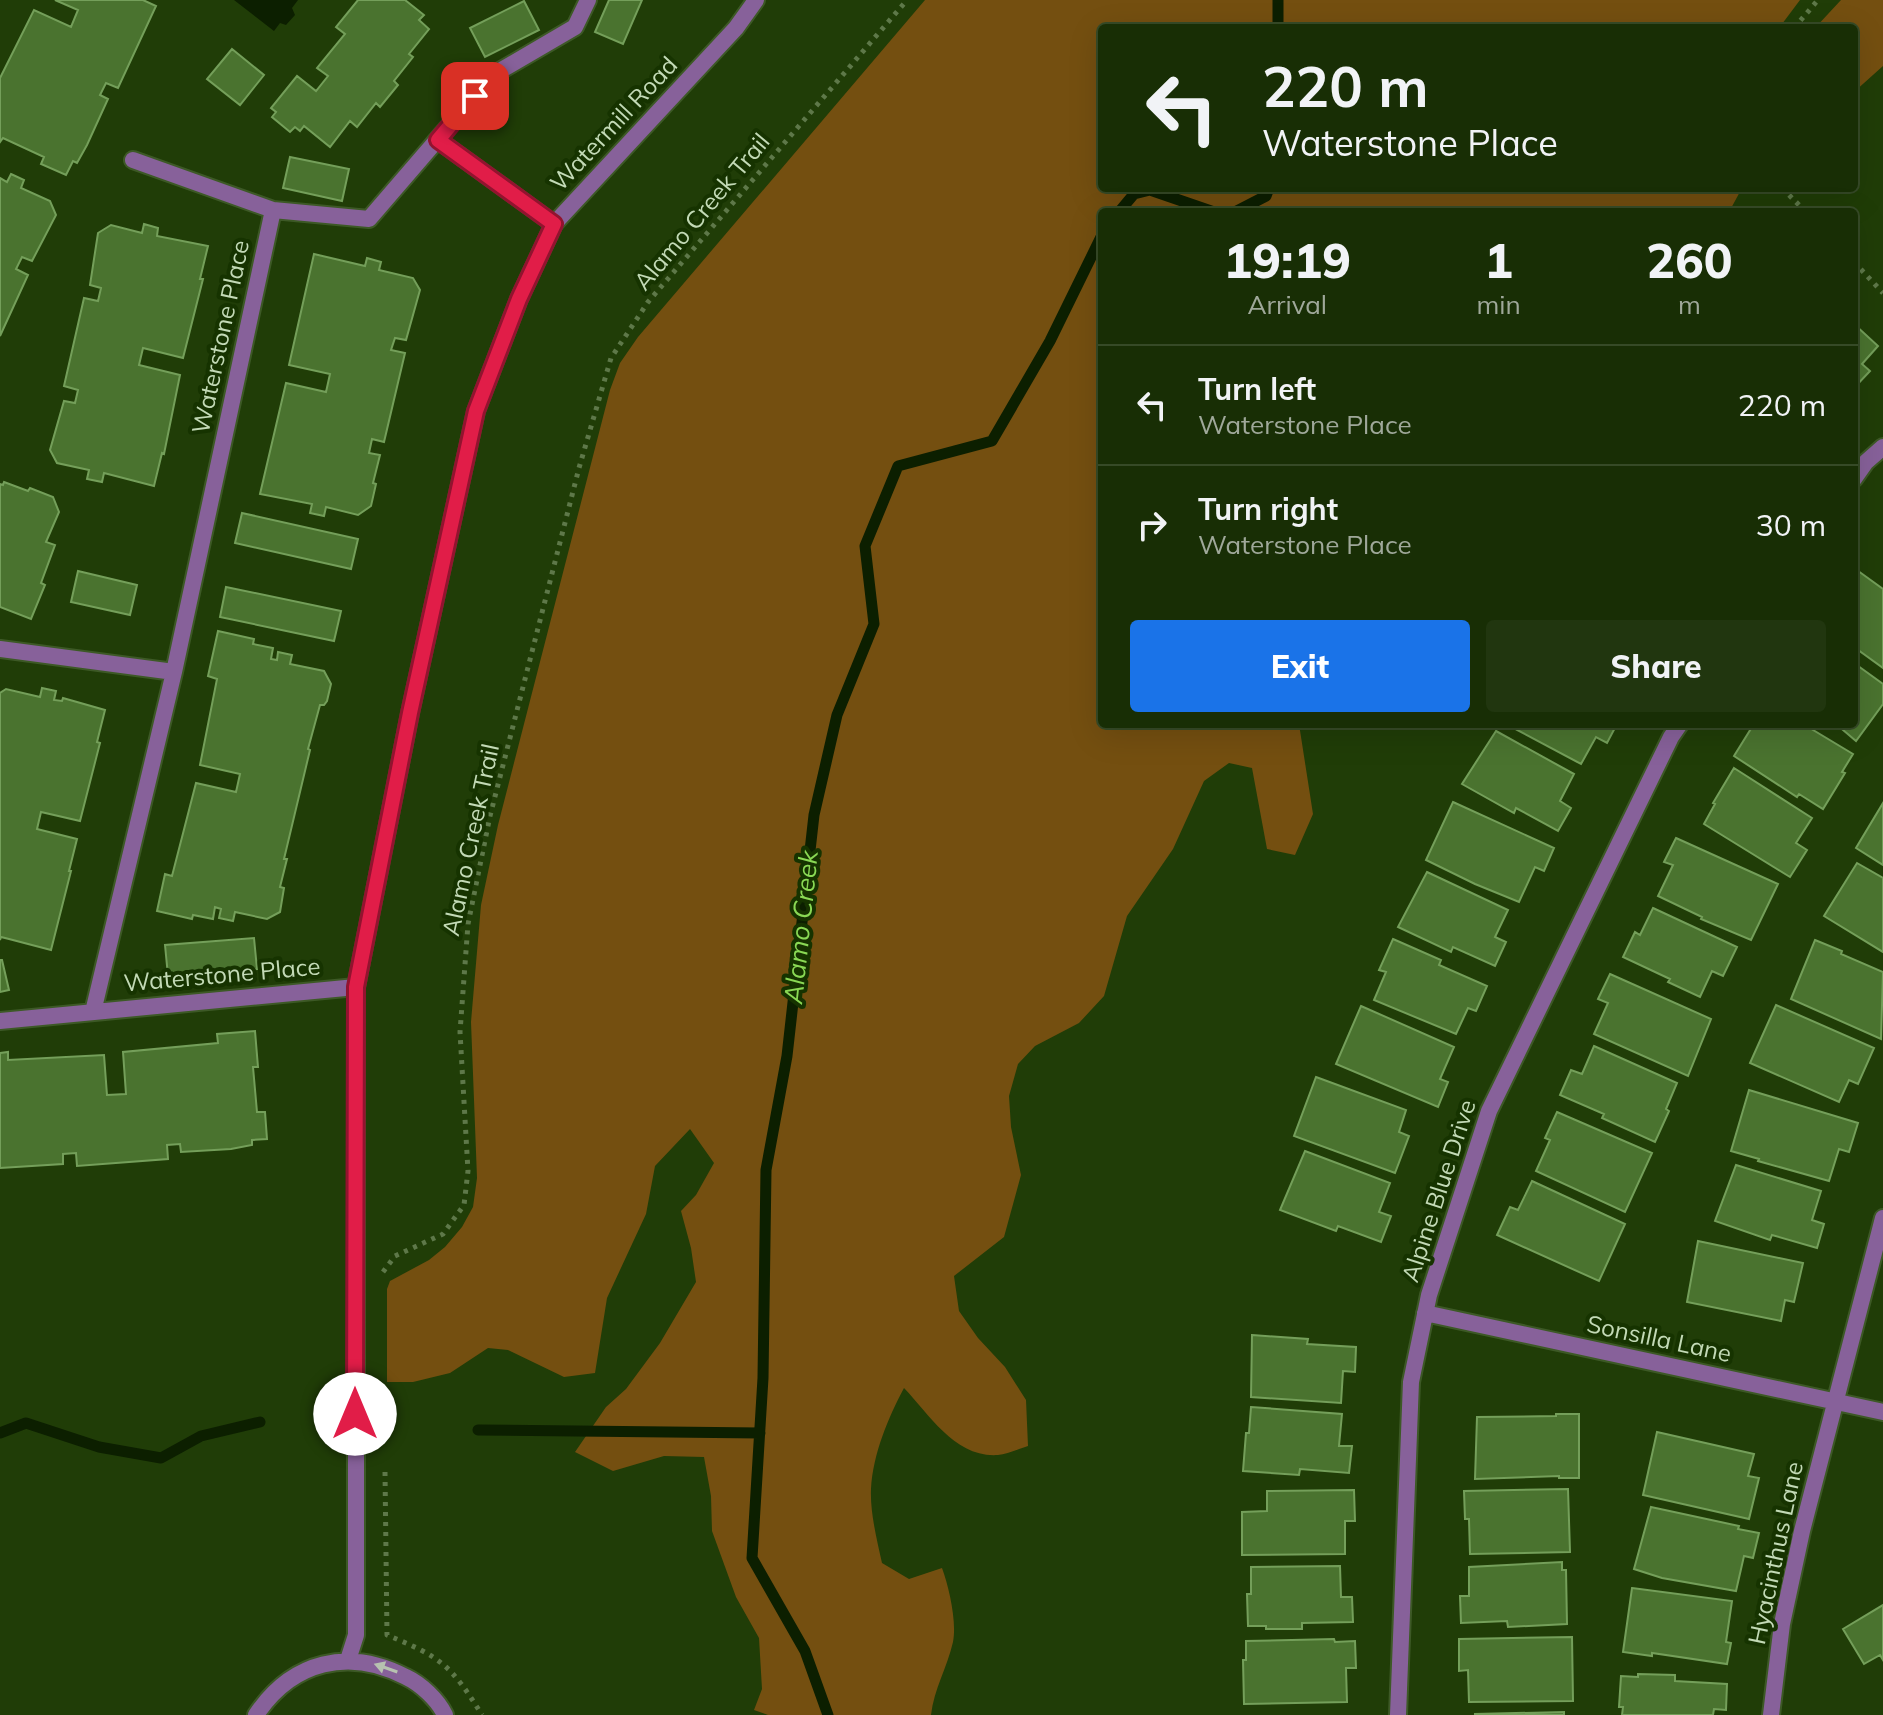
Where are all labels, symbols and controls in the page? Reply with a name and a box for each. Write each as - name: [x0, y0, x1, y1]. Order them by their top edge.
- street label: Watermill Road: [543, 50, 683, 197]
- text: 220 m: [1262, 51, 1429, 121]
- icon: left: [1130, 56, 1234, 160]
- pin: [441, 62, 509, 130]
- icon: arrive: [453, 74, 497, 118]
- text: Waterstone Place: [1262, 120, 1558, 165]
- street label: Alamo Creek Trail: [627, 127, 776, 296]
- text: 19:19: [1223, 230, 1351, 290]
- text: 1: [1484, 230, 1513, 290]
- text: 260: [1646, 230, 1733, 290]
- street label: Waterstone Place: [185, 237, 255, 436]
- text: Arrival: [1247, 288, 1327, 321]
- text: min: [1477, 288, 1521, 321]
- text: m: [1678, 288, 1701, 321]
- text: Turn left: [1198, 370, 1316, 408]
- icon: left: [1130, 383, 1174, 427]
- text: 220 m: [1738, 386, 1826, 424]
- text: Waterstone Place: [1198, 408, 1412, 441]
- text: Turn right: [1198, 490, 1338, 528]
- icon: right: [1130, 503, 1174, 547]
- text: 30 m: [1756, 506, 1826, 544]
- text: Waterstone Place: [1198, 528, 1412, 561]
- button: Exit: [1130, 620, 1470, 712]
- button: Share: [1486, 620, 1826, 712]
- street label: Alamo Creek Trail: [435, 741, 505, 939]
- water label: Alamo Creek: [776, 848, 825, 1006]
- street label: Waterstone Place: [122, 950, 321, 998]
- street label: Alpine Blue Drive: [1394, 1096, 1482, 1286]
- street label: Sonsilla Lane: [1584, 1308, 1734, 1368]
- position arrow: [313, 1372, 397, 1456]
- street label: Hyacinthus Lane: [1741, 1459, 1809, 1647]
- one-way arrow: [374, 1662, 398, 1674]

